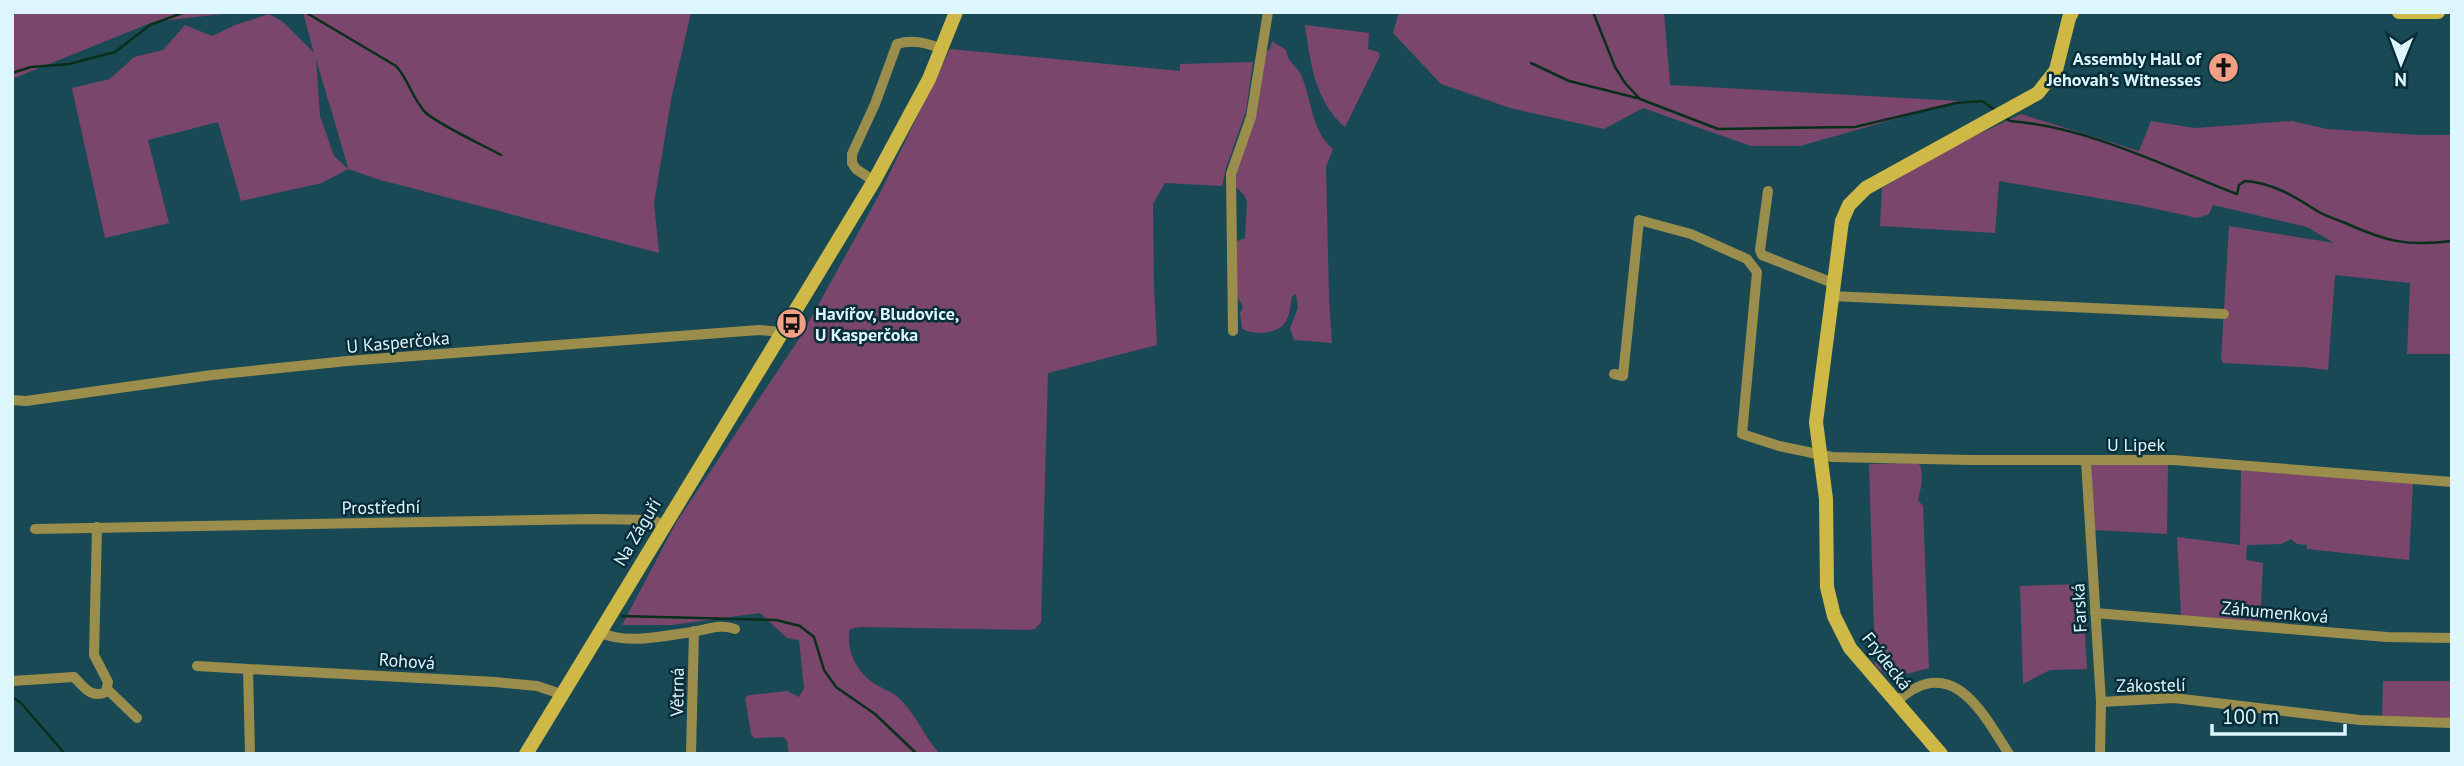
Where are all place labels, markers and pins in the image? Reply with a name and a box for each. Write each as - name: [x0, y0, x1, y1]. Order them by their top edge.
- place label: Assembly Hall of Jehovah's Witnesses: [2046, 47, 2202, 91]
- church icon: Assembly Hall of Jehovah's Witnesses: [2207, 51, 2241, 85]
- place label: Havířov, Bludovice, U Kasperčoka: [815, 302, 959, 346]
- bus stop icon: Havířov, Bludovice, U Kasperčoka: [775, 306, 809, 340]

